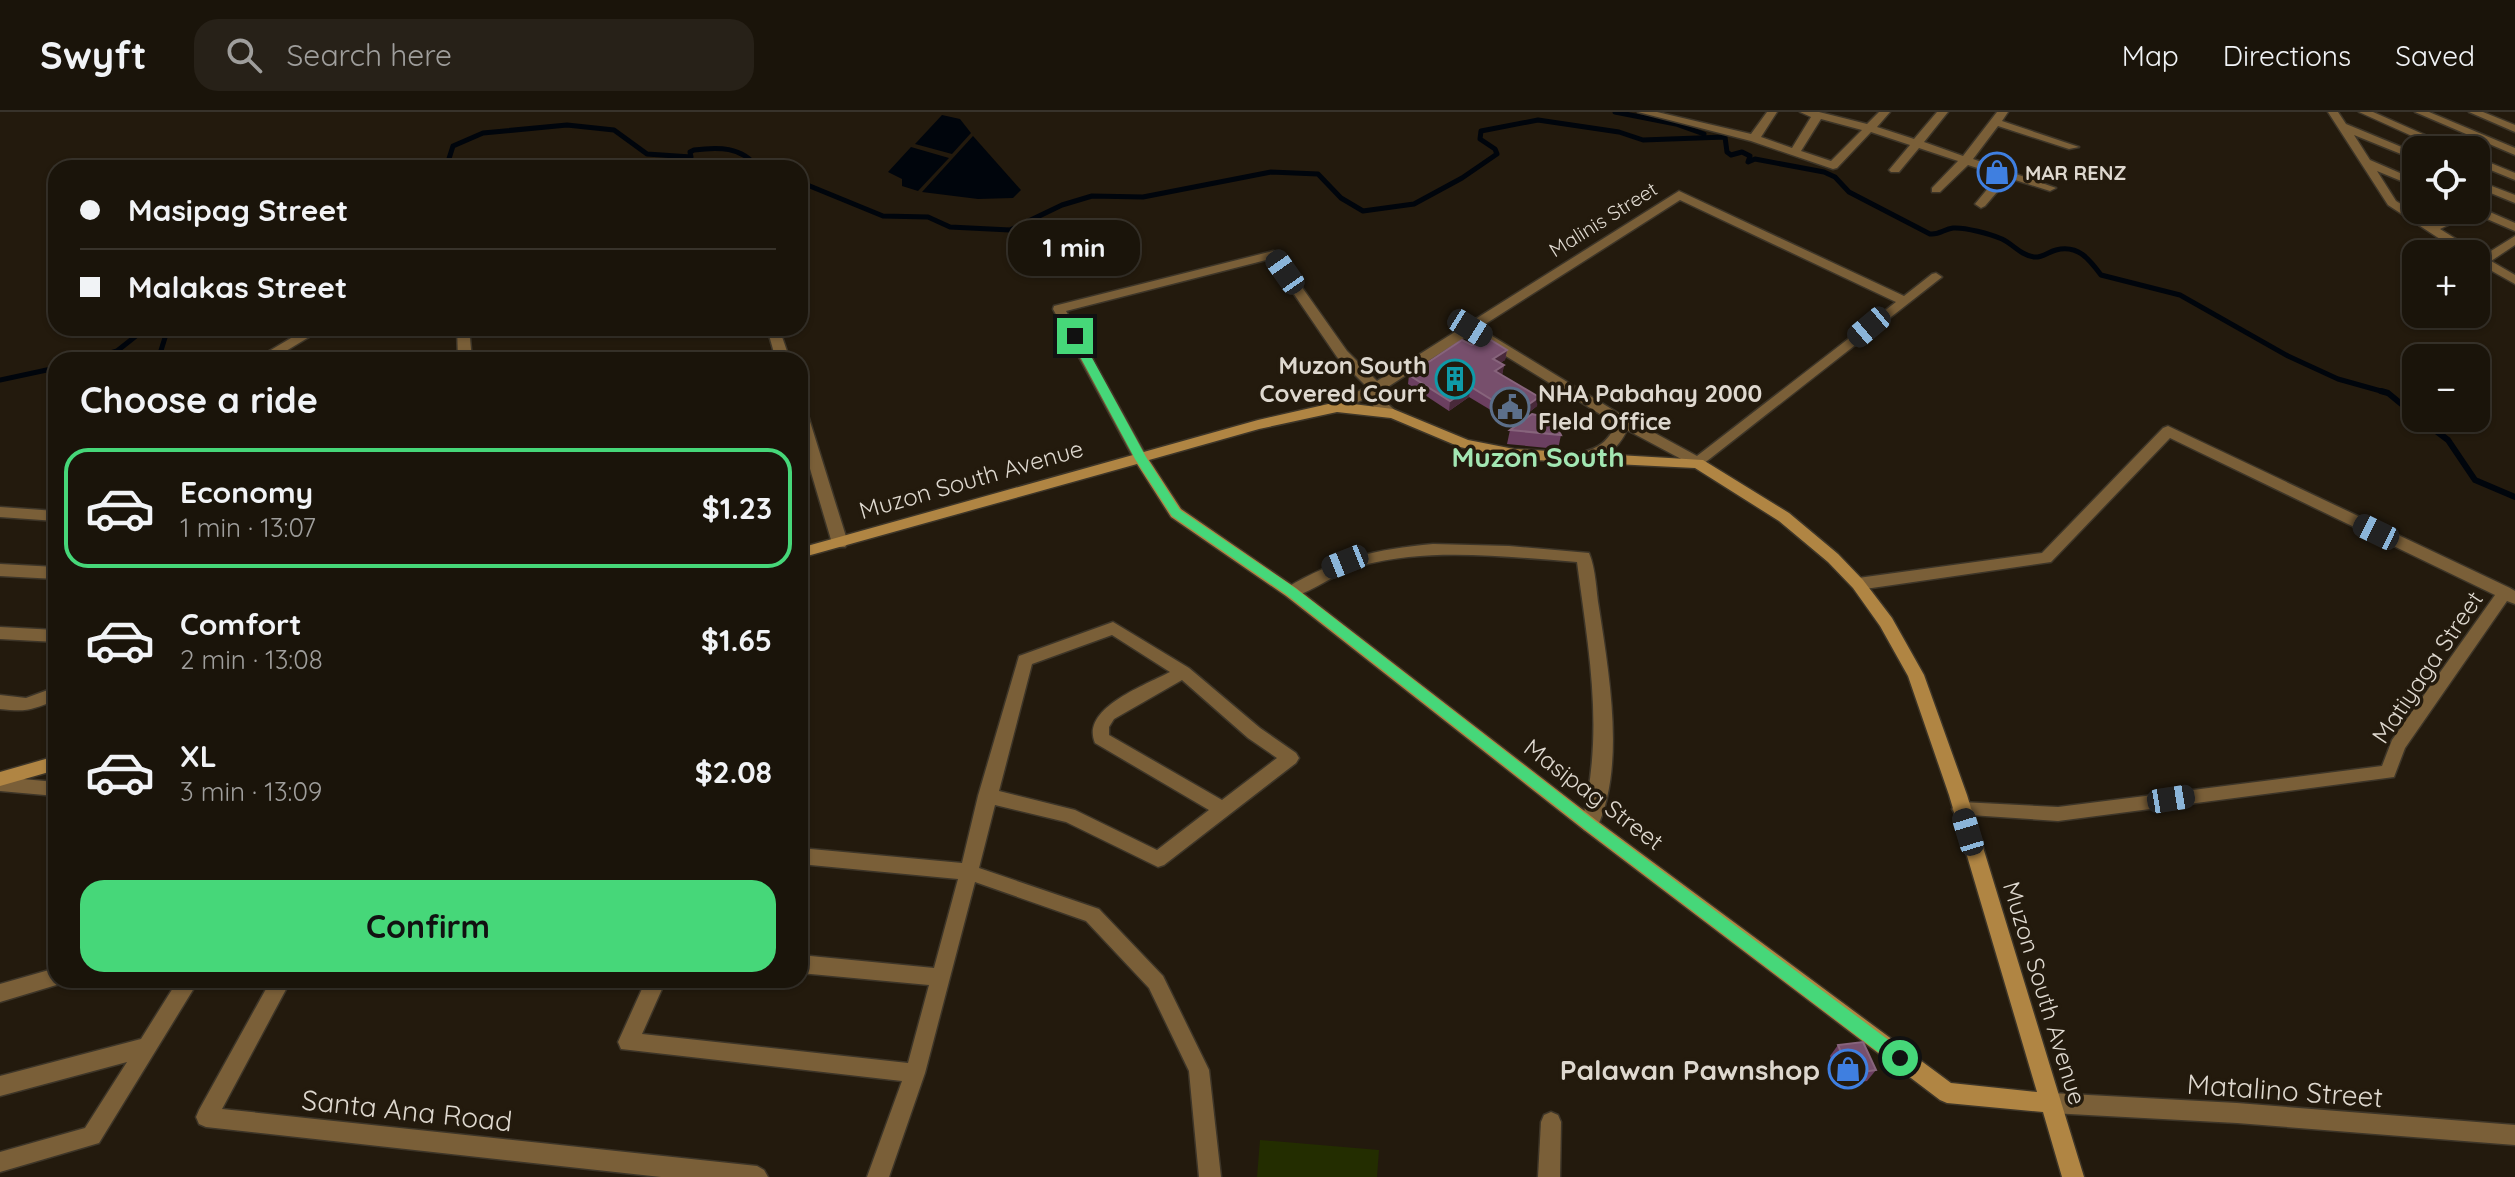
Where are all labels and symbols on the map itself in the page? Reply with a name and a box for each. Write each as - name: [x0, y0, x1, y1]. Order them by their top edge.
- shop icon: MAR RENZ: [1976, 151, 2018, 193]
- place label: MAR RENZ: [2025, 160, 2126, 185]
- street label: Malinis Street: [1544, 176, 1662, 262]
- callout: 1 min: [1009, 220, 1141, 276]
- car: [1261, 245, 1309, 299]
- car: [1843, 302, 1895, 352]
- car: [1443, 305, 1497, 351]
- route end: [1057, 318, 1093, 354]
- place label: Muzon South Covered Court: [1259, 350, 1427, 408]
- building icon: Muzon South Covered Court: [1434, 358, 1476, 400]
- place label: NHA Pabahay 2000 FIeld Office: [1538, 378, 1762, 436]
- public building icon: NHA Pabahay 2000 FIeld Office: [1489, 386, 1531, 428]
- street label: Muzon South Avenue: [855, 433, 1087, 525]
- district label: Muzon South: [1451, 439, 1625, 474]
- car: [2349, 511, 2403, 553]
- car: [1318, 542, 1372, 582]
- street label: Matiyaga Street: [2365, 585, 2489, 749]
- street label: Masipag Street: [1518, 732, 1670, 856]
- car: [2145, 783, 2197, 815]
- car: [1950, 806, 1986, 858]
- street label: Muzon South Avenue: [1997, 878, 2093, 1108]
- route start: [1882, 1040, 1918, 1076]
- shop icon: Palawan Pawnshop: [1827, 1048, 1869, 1090]
- place label: Palawan Pawnshop: [1560, 1052, 1820, 1087]
- street label: Matalino Street: [2186, 1066, 2384, 1114]
- street label: Santa Ana Road: [300, 1082, 514, 1138]

